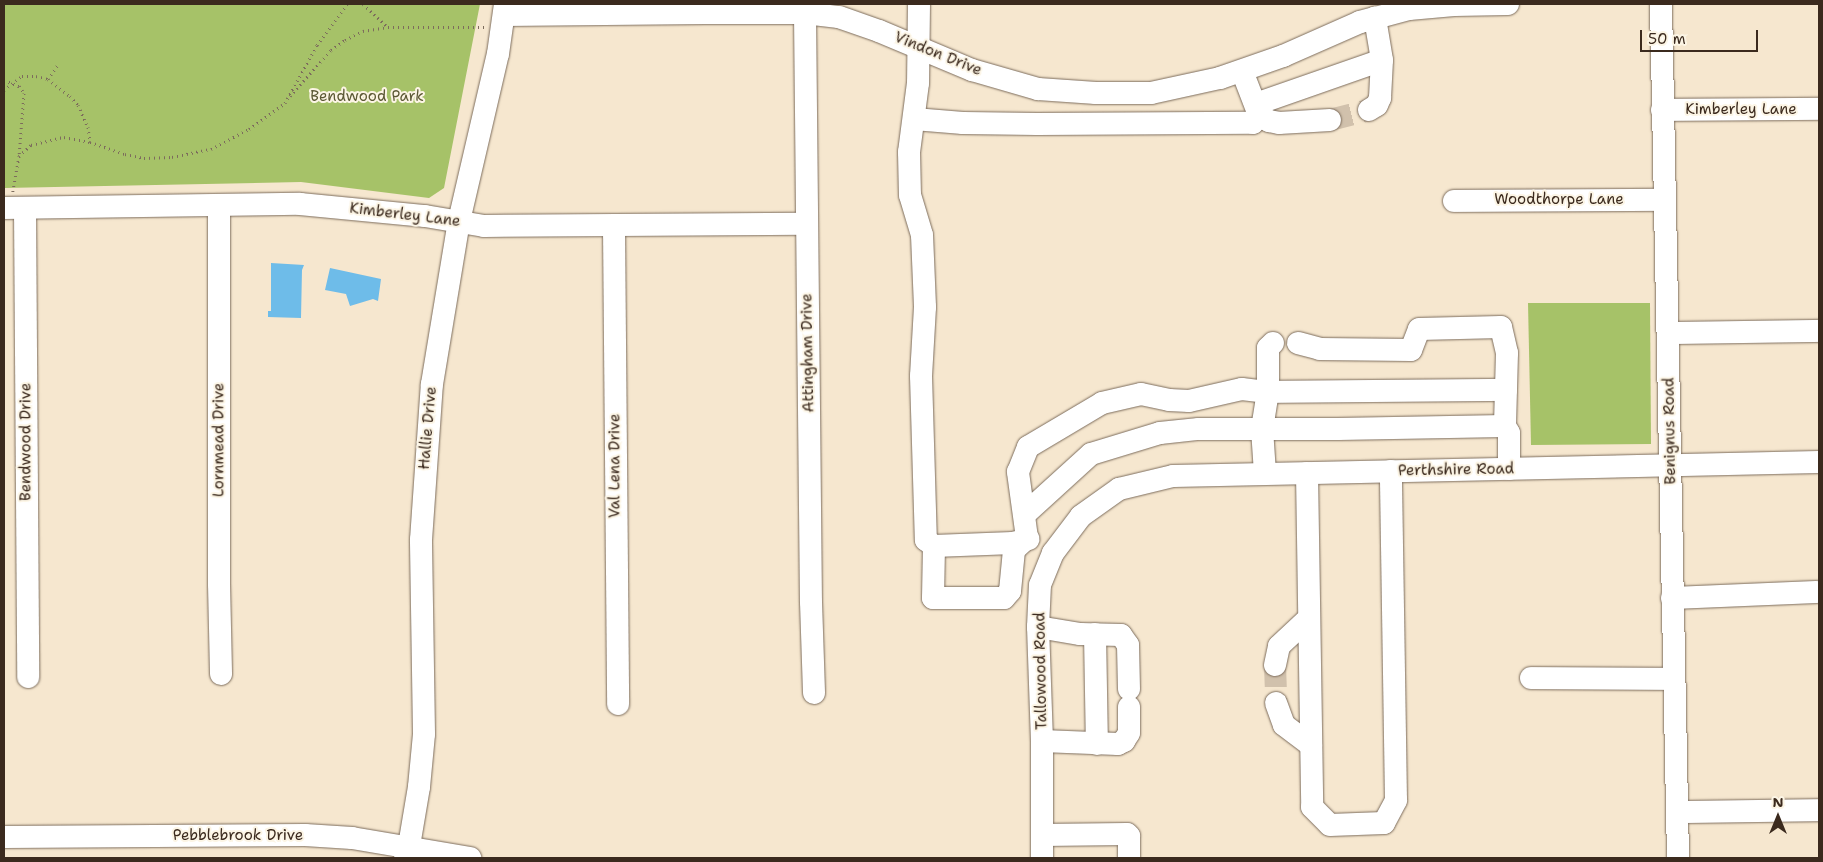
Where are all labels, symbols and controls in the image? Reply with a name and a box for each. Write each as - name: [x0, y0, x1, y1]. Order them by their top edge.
- scale bar: [1643, 20, 1760, 52]
- street label: Vindon Drive: [892, 28, 984, 80]
- text: 50 m: [1648, 29, 1686, 49]
- park label: Bendwood Park: [310, 88, 424, 106]
- street label: Kimberley Lane: [1685, 101, 1797, 119]
- street label: Woodthorpe Lane: [1494, 191, 1624, 209]
- street label: Kimberley Lane: [349, 199, 461, 231]
- street label: Attingham Drive: [798, 293, 818, 413]
- street label: Benignus Road: [1660, 377, 1680, 485]
- street label: Bendwood Drive: [17, 383, 35, 501]
- street label: Lornmead Drive: [210, 383, 228, 497]
- street label: Hallie Drive: [415, 386, 441, 470]
- street label: Val Lena Drive: [606, 414, 624, 518]
- street label: Perthshire Road: [1398, 460, 1514, 480]
- street label: Tallowood Road: [1031, 612, 1051, 730]
- north arrow: [1753, 792, 1803, 842]
- text: N: [1772, 793, 1784, 811]
- street label: Pebblebrook Drive: [173, 827, 303, 845]

